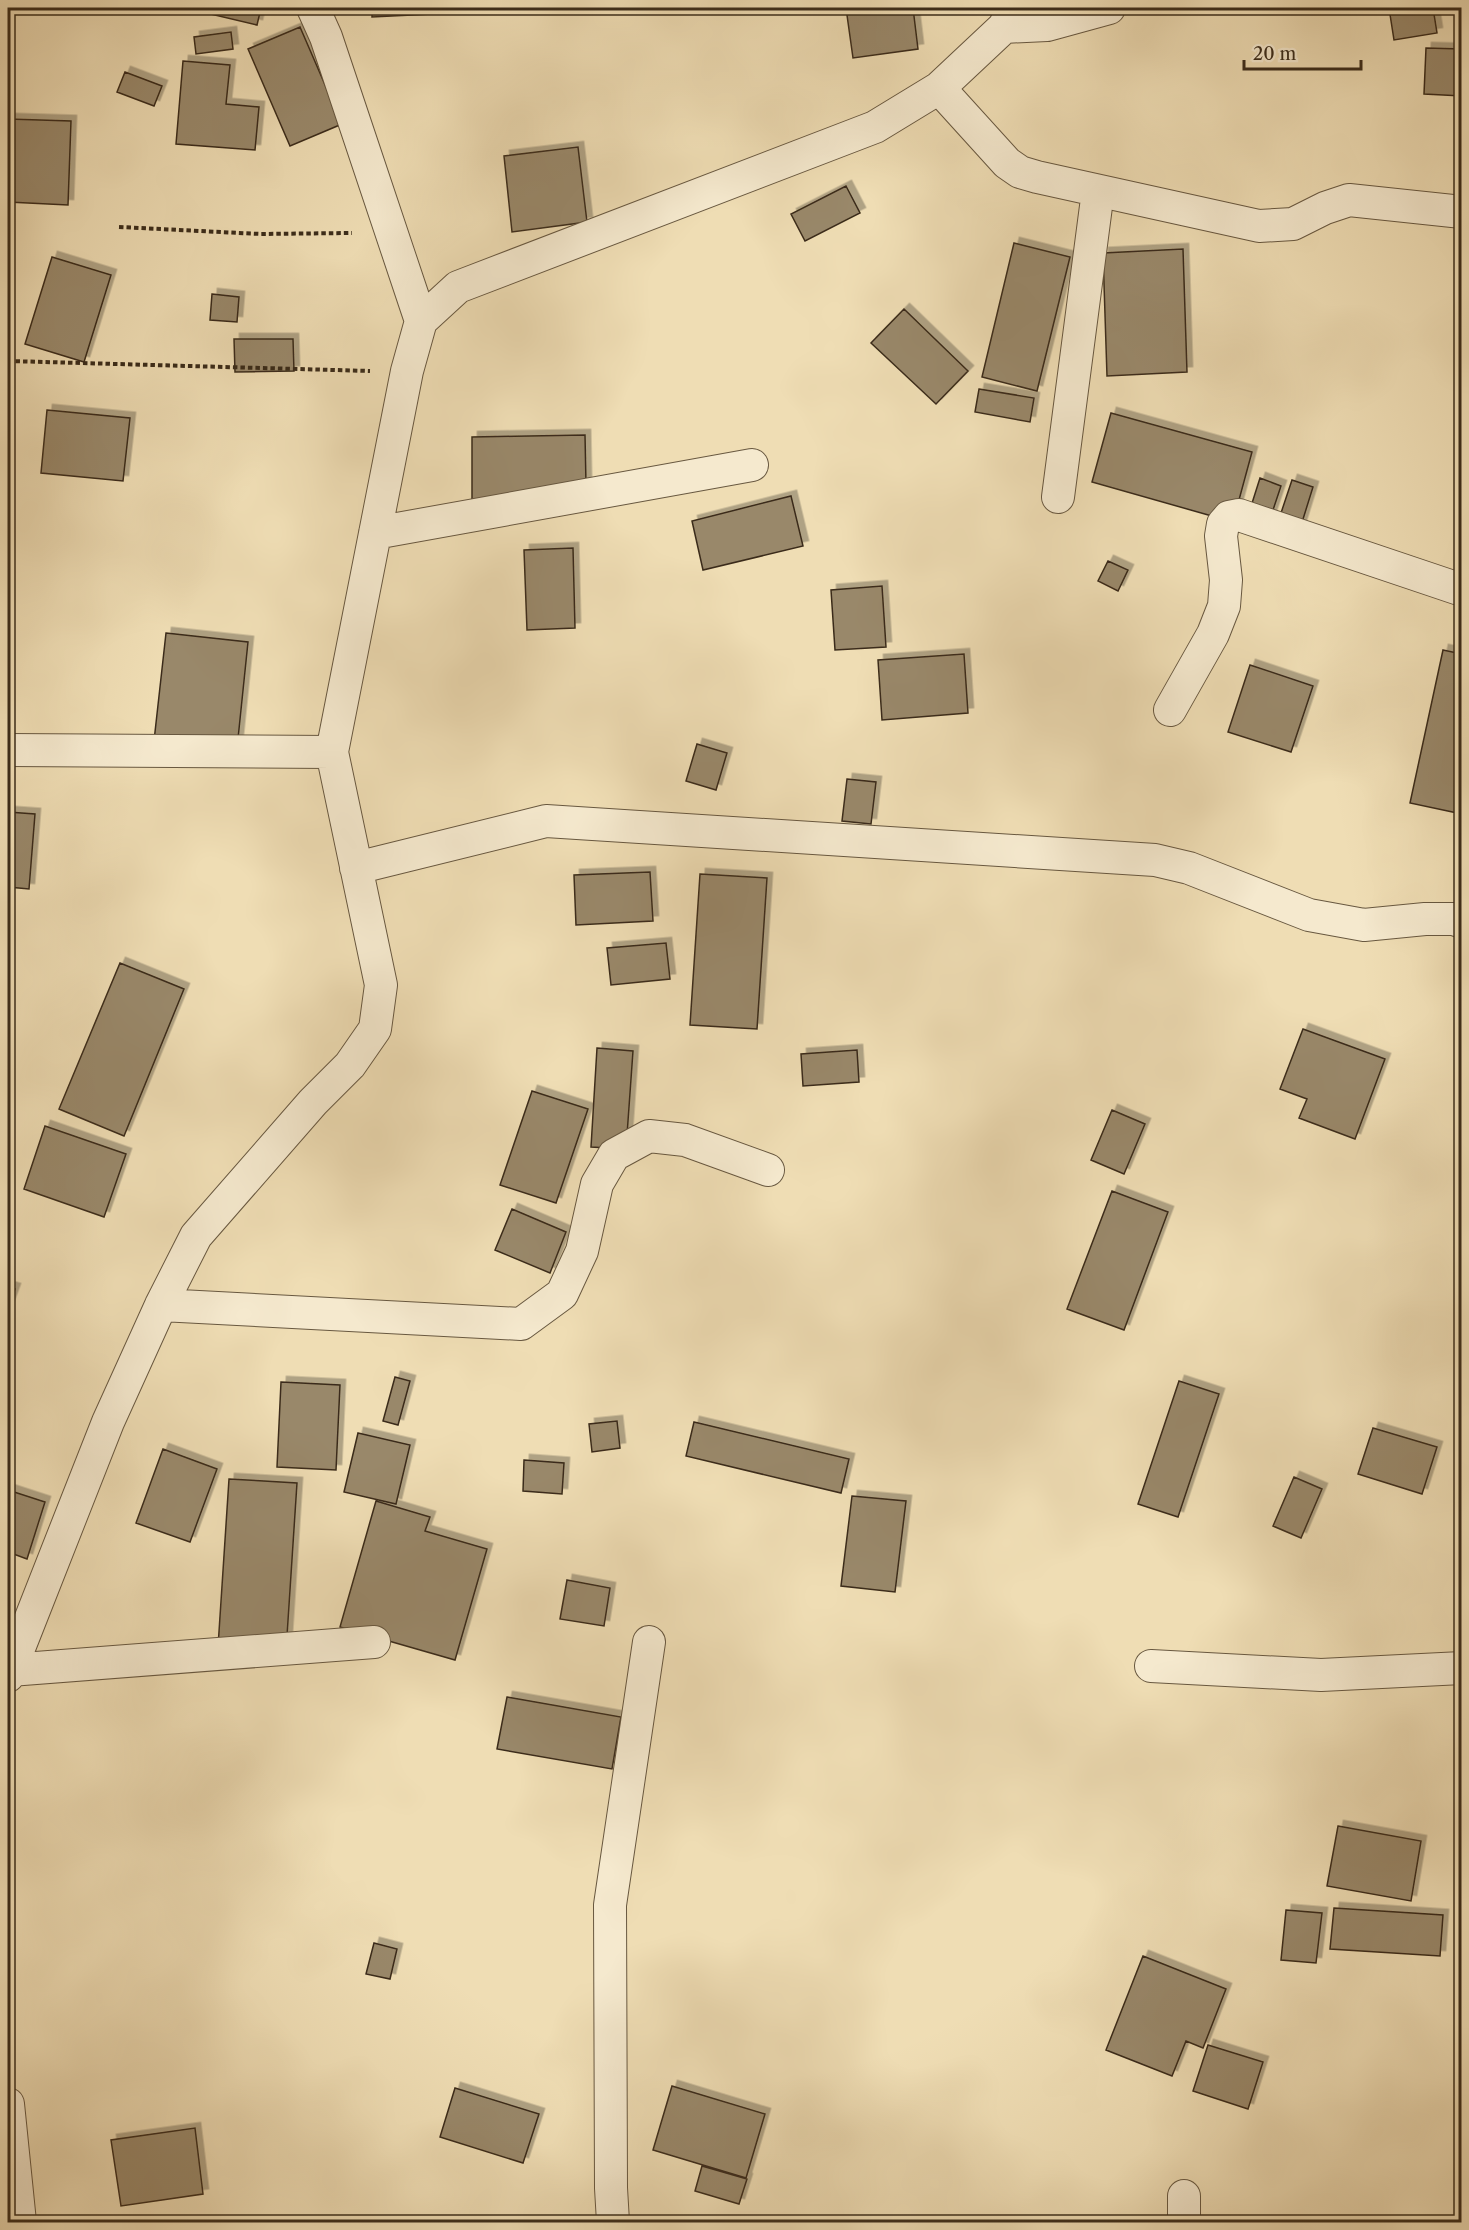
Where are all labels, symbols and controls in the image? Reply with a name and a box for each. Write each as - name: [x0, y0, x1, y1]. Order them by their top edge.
- scale bar: [1244, 33, 1361, 71]
- text: 20 m: [1253, 43, 1297, 65]

